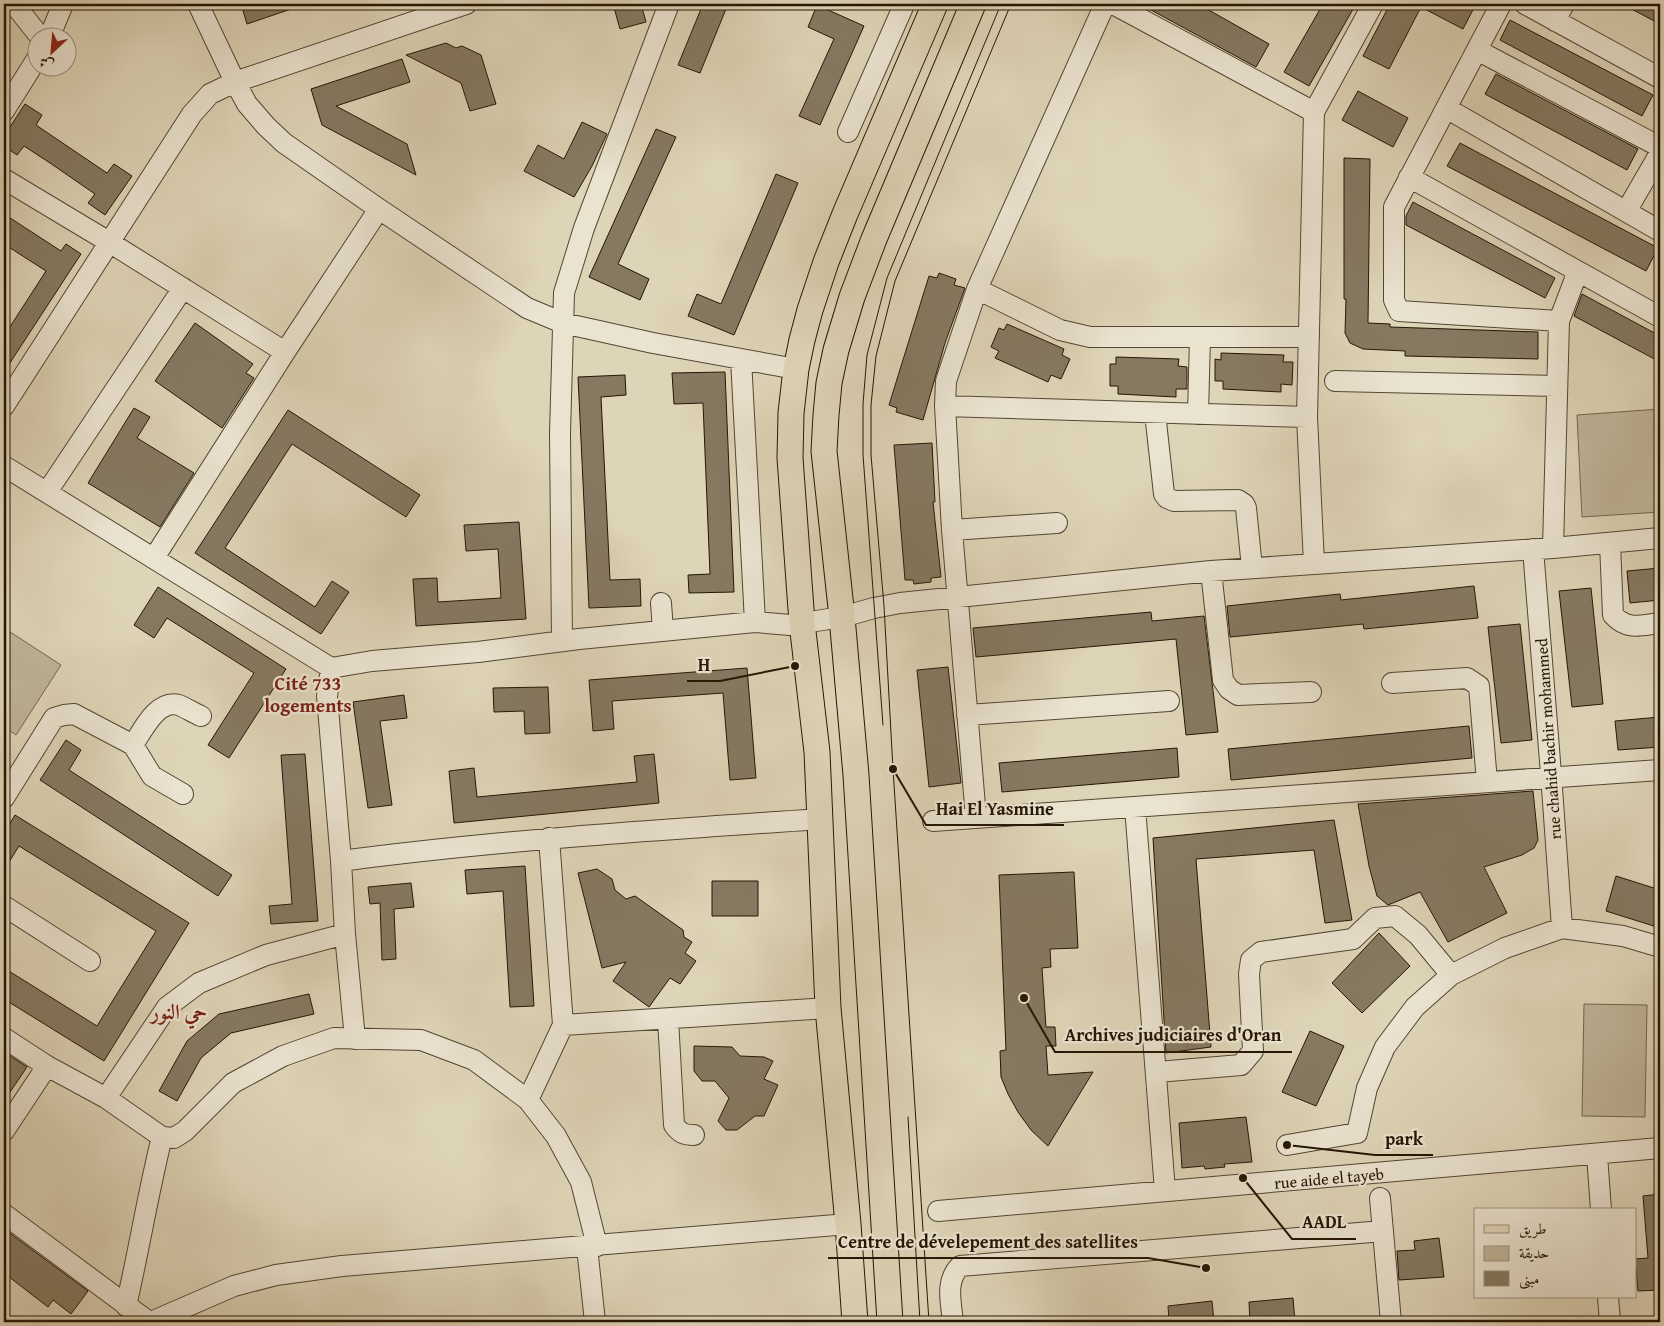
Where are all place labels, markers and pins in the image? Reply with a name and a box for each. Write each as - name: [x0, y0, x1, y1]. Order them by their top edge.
- callout: H: [687, 648, 720, 681]
- callout: Hai El Yasmine: [926, 792, 1064, 825]
- callout: Archives judiciaires d'Oran: [1055, 1019, 1292, 1052]
- callout: park: [1375, 1122, 1433, 1155]
- callout: AADL: [1292, 1206, 1356, 1239]
- callout: Centre de dévelepement des satellites: [828, 1225, 1148, 1258]

